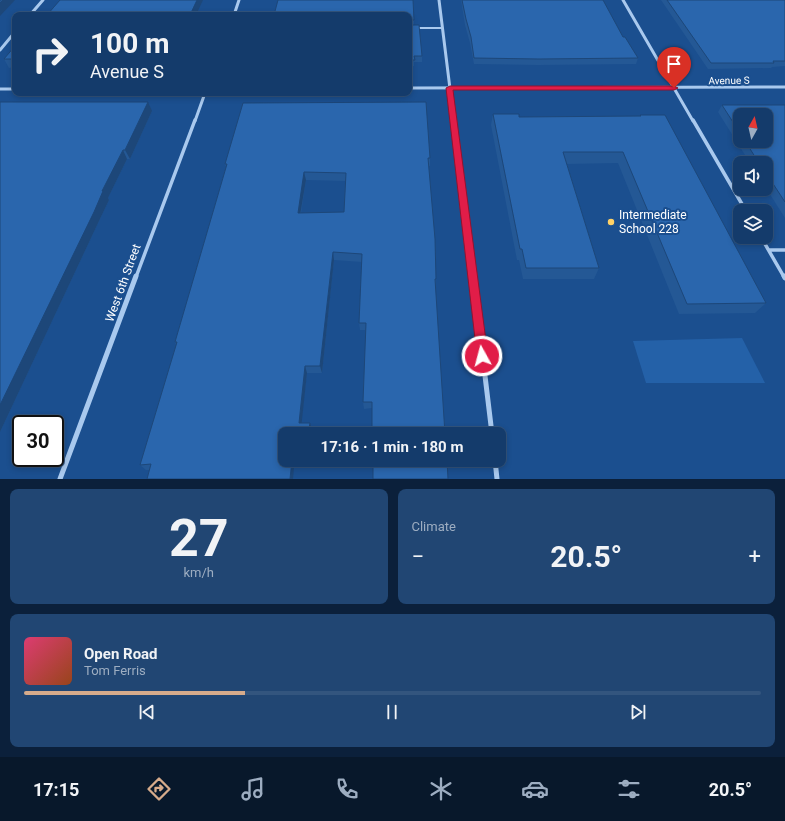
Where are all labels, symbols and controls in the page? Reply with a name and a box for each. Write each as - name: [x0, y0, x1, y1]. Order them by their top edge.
- text: 100 m: [90, 27, 169, 60]
- icon: right: [24, 28, 76, 80]
- pin: [657, 47, 691, 88]
- icon: arrive: [663, 53, 685, 75]
- text: Avenue S: [90, 61, 164, 82]
- street label: Avenue S: [708, 75, 750, 86]
- north arrow: [733, 108, 773, 148]
- map controls: [733, 108, 773, 244]
- button: sound: [733, 156, 773, 196]
- button: layers: [733, 204, 773, 244]
- place label: Intermediate School 228: [619, 208, 687, 236]
- marker: Intermediate School 228: [606, 217, 616, 227]
- street label: West 6th Street: [102, 242, 144, 324]
- position arrow: [461, 335, 503, 377]
- speed limit sign: 30: [12, 415, 64, 467]
- text: 17:16 · 1 min · 180 m: [321, 438, 463, 456]
- text: 27: [169, 508, 229, 569]
- text: Climate: [412, 519, 456, 534]
- text: 20.5°: [550, 539, 622, 574]
- text: −: [412, 544, 424, 569]
- text: +: [749, 544, 761, 569]
- text: km/h: [183, 565, 214, 580]
- text: Open Road: [84, 645, 158, 663]
- text: Tom Ferris: [84, 663, 146, 678]
- icon: previous: [136, 701, 158, 723]
- icon: pause: [381, 701, 403, 723]
- icon: next: [627, 701, 649, 723]
- icon: directions: [145, 775, 173, 803]
- icon: music: [239, 775, 267, 803]
- icon: phone: [333, 775, 361, 803]
- icon: climate: [427, 775, 455, 803]
- icon: car: [521, 775, 549, 803]
- icon: filters: [615, 775, 643, 803]
- text: 17:15: [33, 779, 79, 800]
- text: 20.5°: [709, 779, 752, 800]

